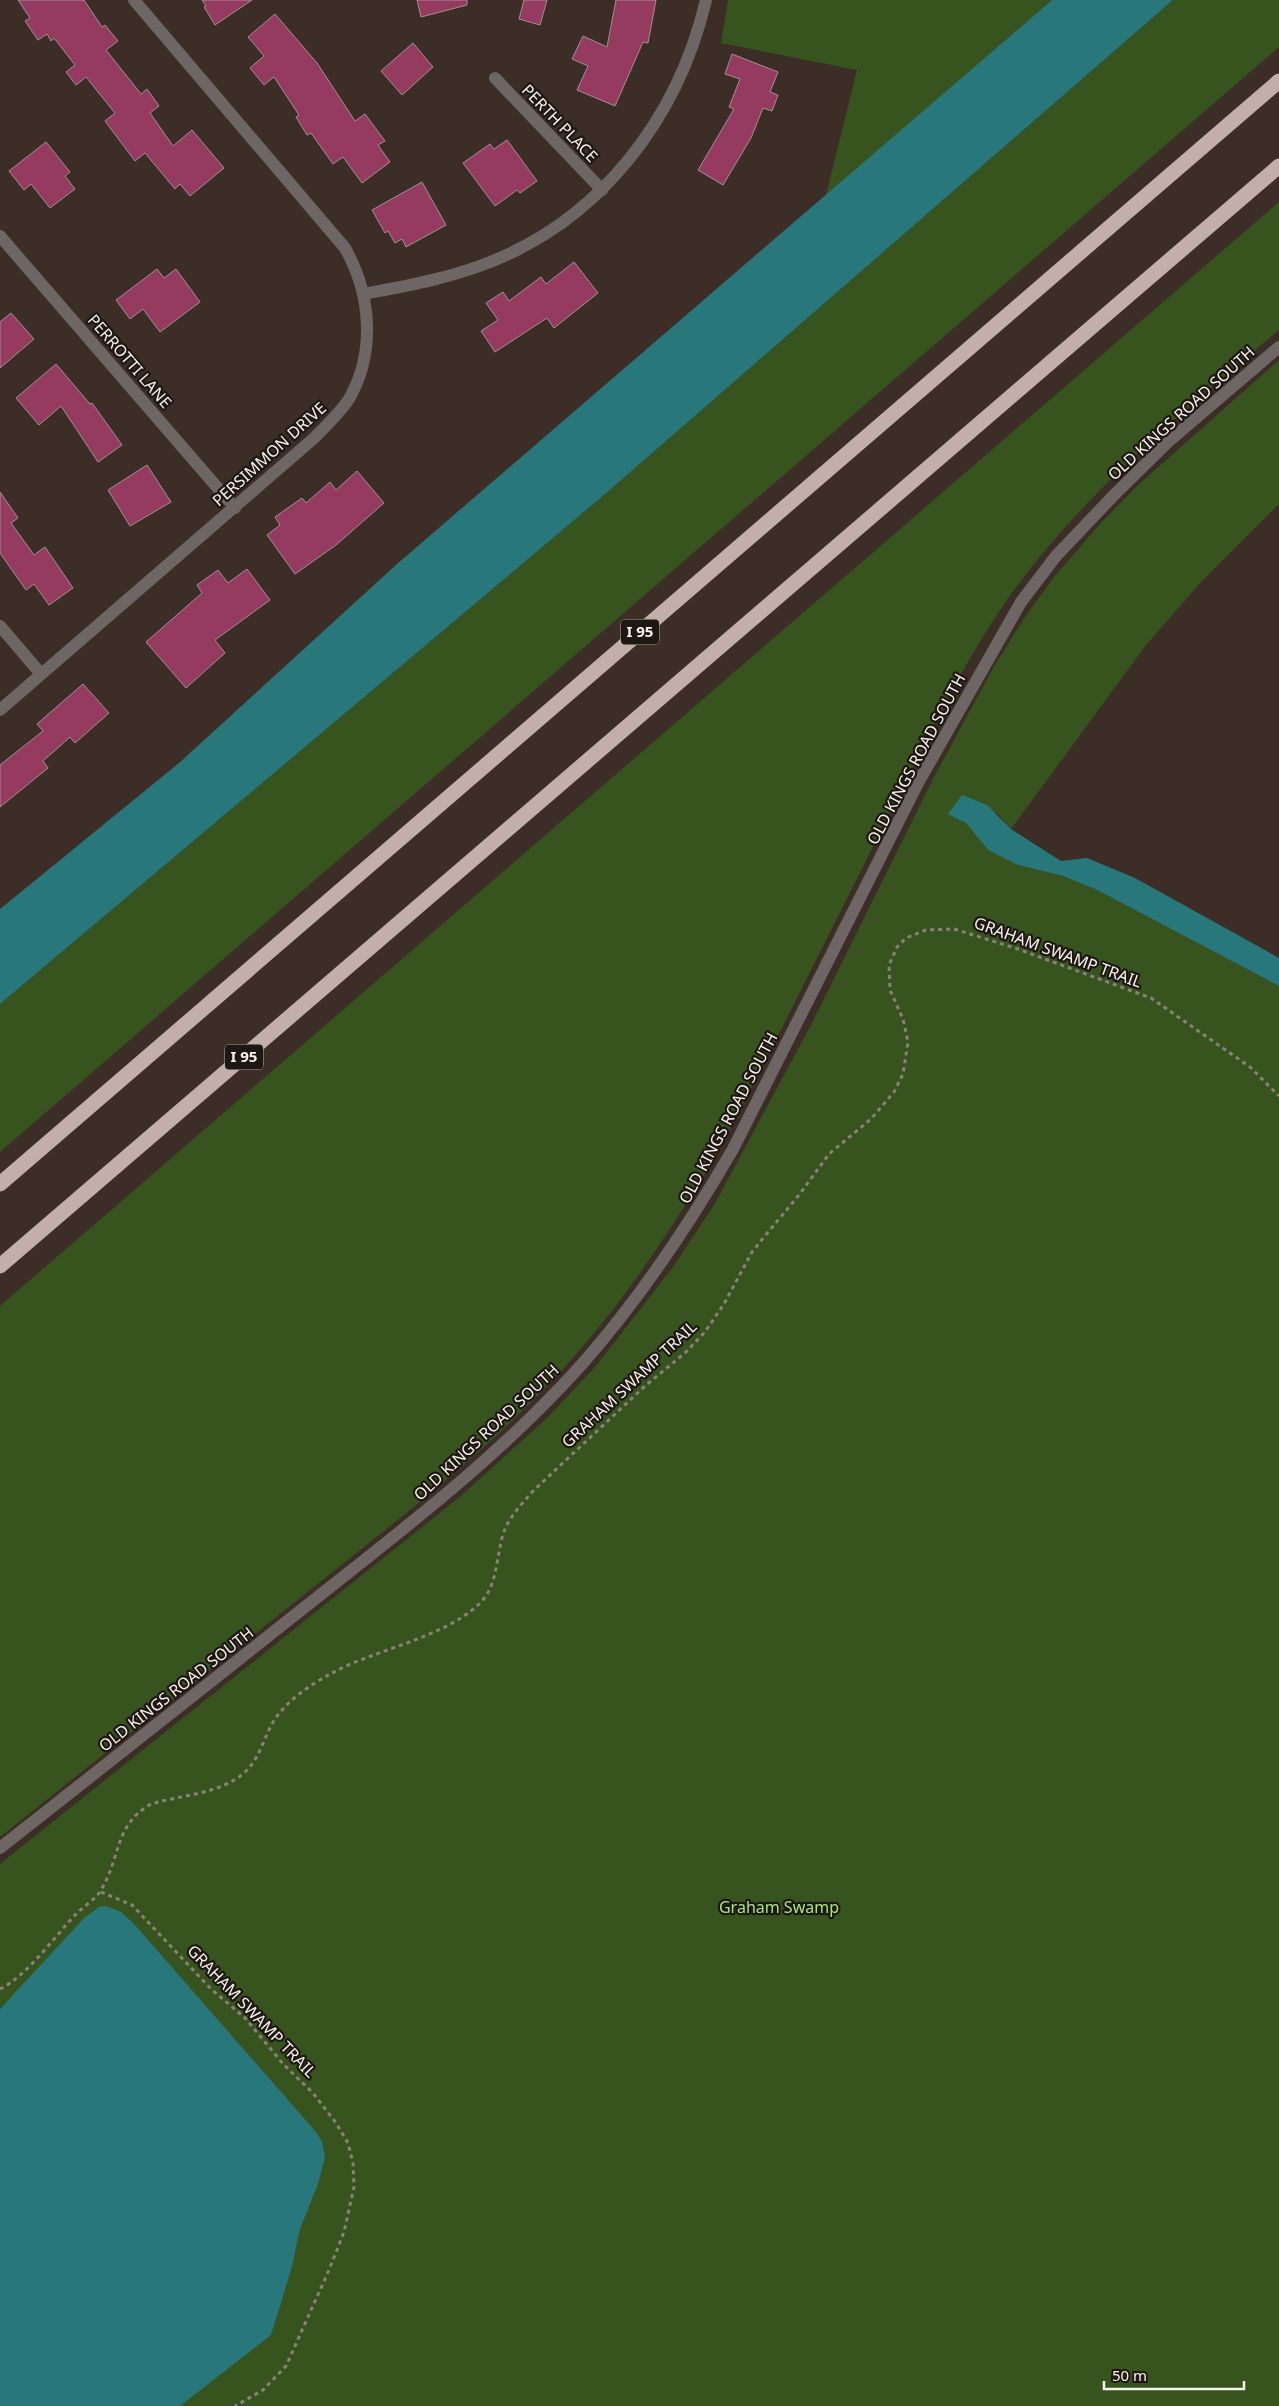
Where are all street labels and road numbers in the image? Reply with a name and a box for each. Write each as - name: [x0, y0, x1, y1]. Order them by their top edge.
- street label: PERTH PLACE: [517, 79, 603, 167]
- street label: PERROTTI LANE: [83, 309, 177, 413]
- street label: OLD KINGS ROAD SOUTH: [1103, 341, 1259, 485]
- street label: PERSIMMON DRIVE: [207, 397, 331, 511]
- road number: I 95: [621, 620, 659, 644]
- street label: OLD KINGS ROAD SOUTH: [862, 670, 970, 848]
- street label: GRAHAM SWAMP TRAIL: [971, 911, 1145, 993]
- street label: OLD KINGS ROAD SOUTH: [674, 1029, 782, 1207]
- road number: I 95: [225, 1044, 263, 1070]
- street label: GRAHAM SWAMP TRAIL: [557, 1316, 701, 1452]
- street label: OLD KINGS ROAD SOUTH: [409, 1359, 563, 1505]
- street label: OLD KINGS ROAD SOUTH: [94, 1622, 258, 1756]
- street label: GRAHAM SWAMP TRAIL: [183, 1940, 321, 2082]

